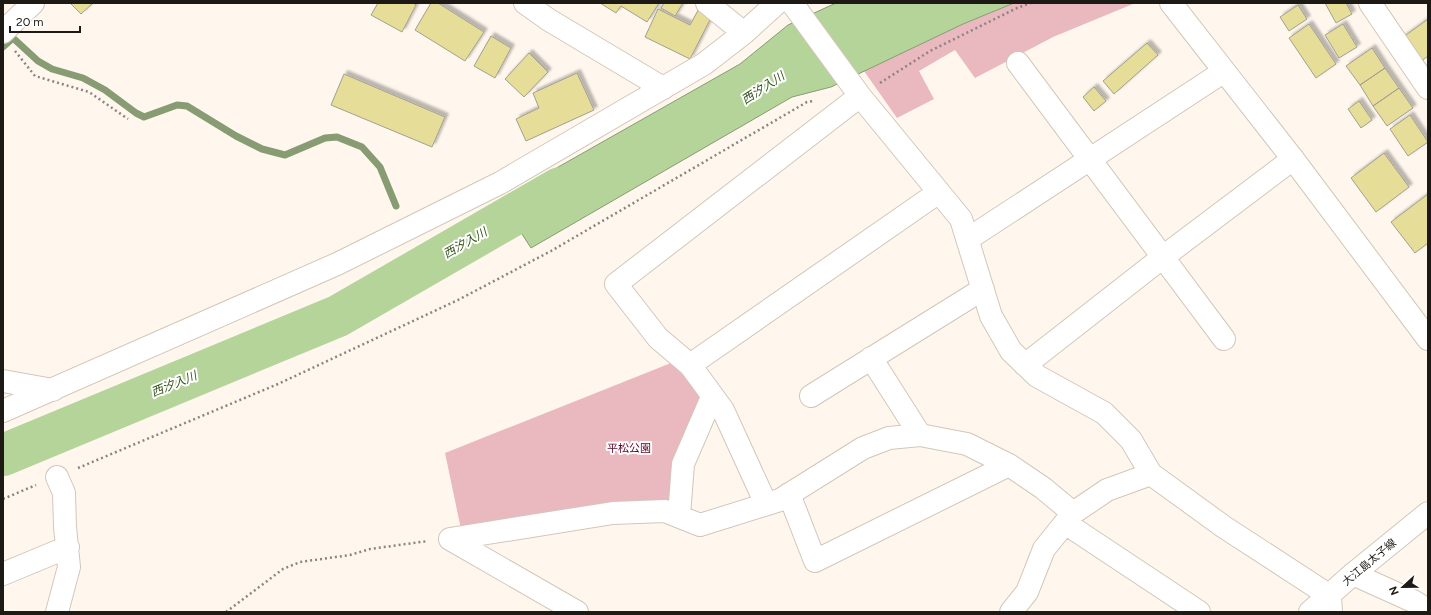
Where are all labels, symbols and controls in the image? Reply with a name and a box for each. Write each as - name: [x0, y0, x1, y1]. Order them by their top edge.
- scale bar: [10, 8, 80, 34]
- text: 20 m: [16, 15, 44, 29]
- water label: 西汐入川: [739, 68, 789, 107]
- water label: 西汐入川: [441, 224, 491, 261]
- water label: 西汐入川: [149, 368, 201, 399]
- park label: 平松公園: [607, 442, 651, 455]
- street label: 大江島太子線: [1340, 536, 1399, 589]
- north arrow: [1383, 567, 1423, 607]
- text: N: [1387, 584, 1402, 597]

